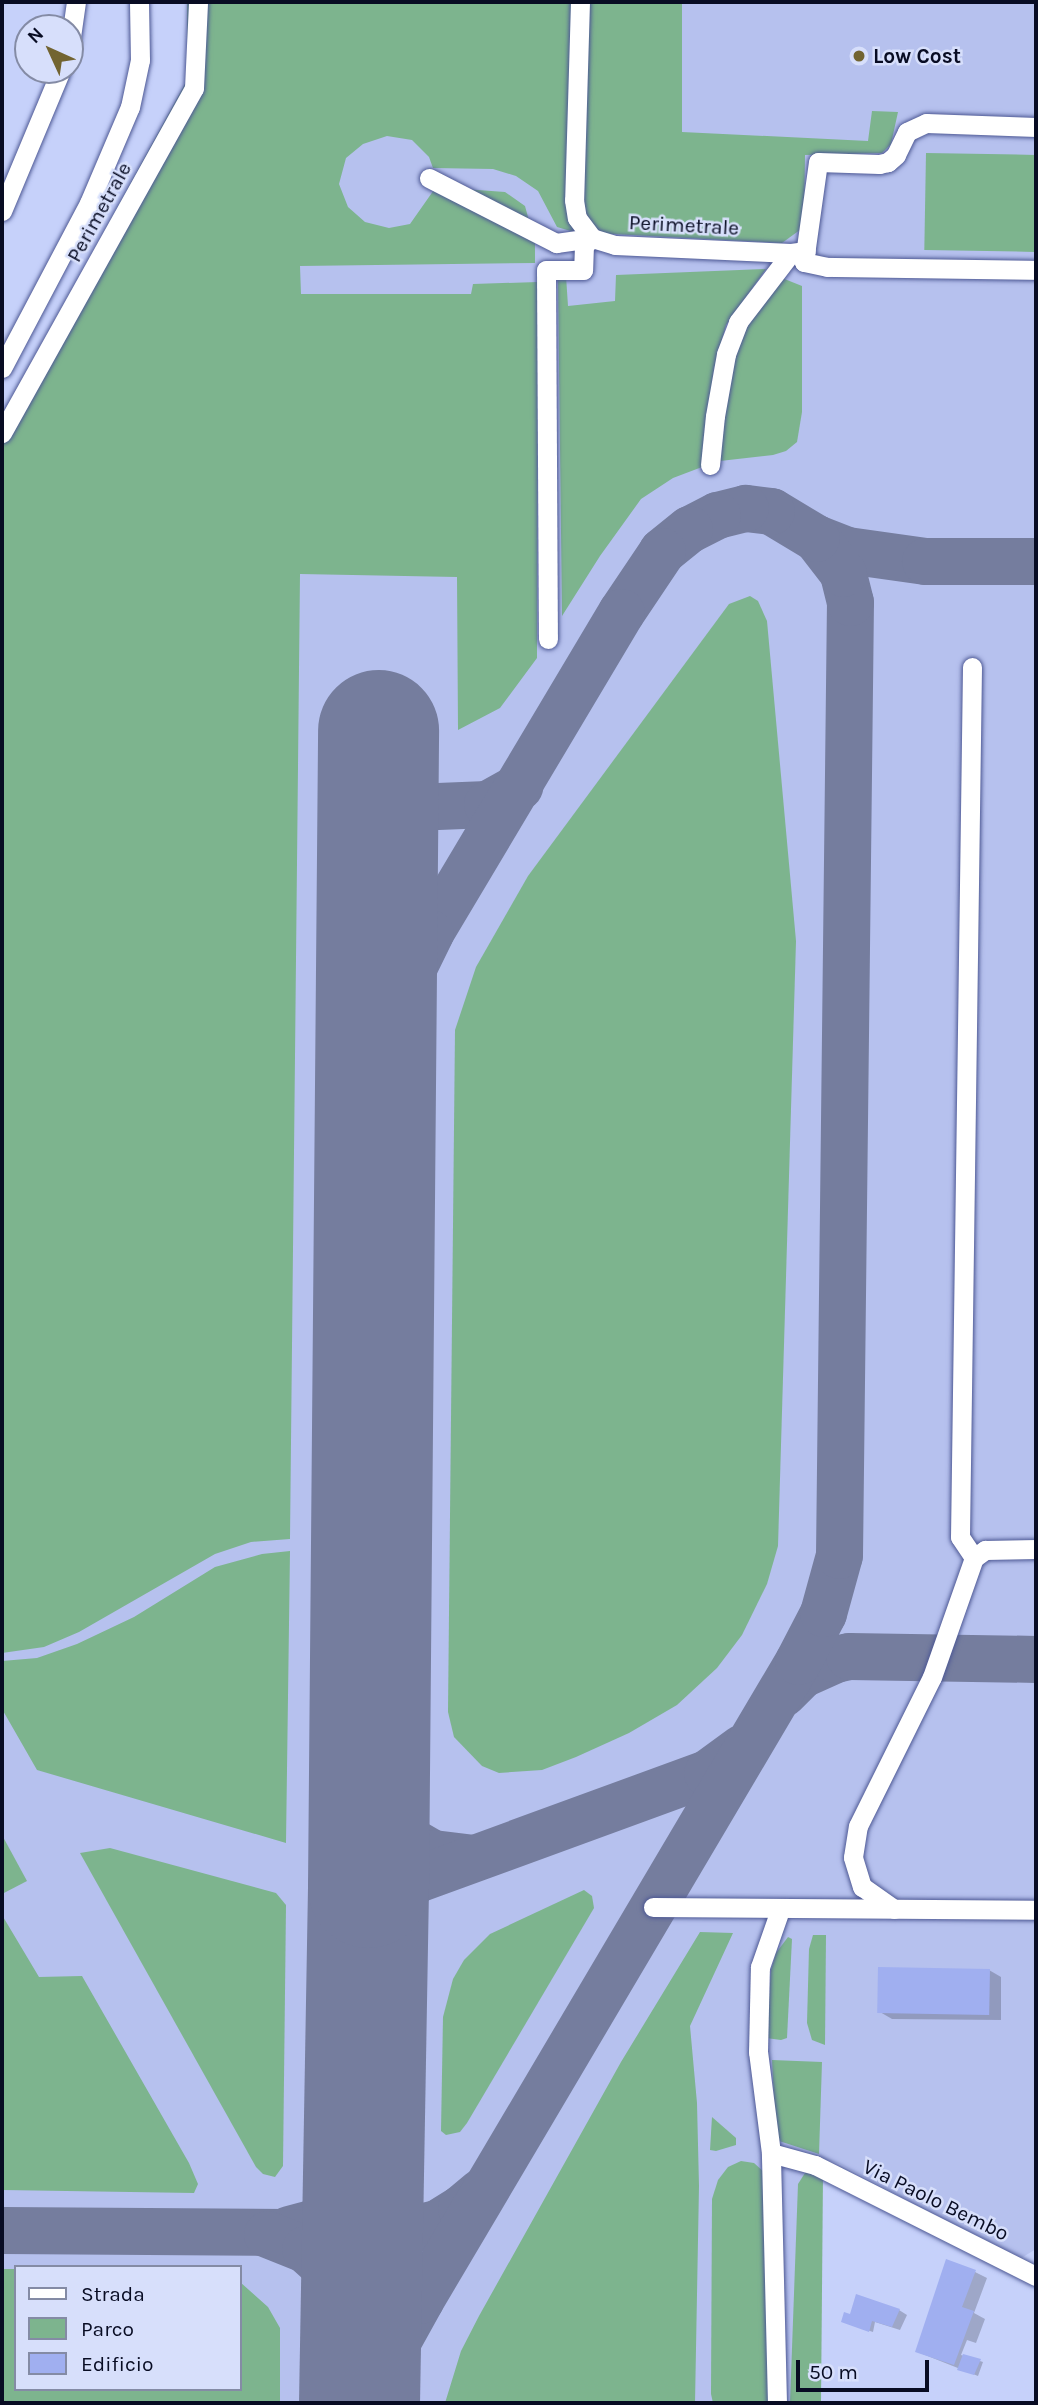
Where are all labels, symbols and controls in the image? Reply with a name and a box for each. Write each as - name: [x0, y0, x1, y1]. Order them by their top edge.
- north arrow: [14, 14, 84, 84]
- text: N: [23, 23, 48, 48]
- place label: Low Cost: [873, 43, 961, 69]
- marker: Low Cost: [851, 48, 867, 64]
- street label: Perimetrale: [61, 158, 137, 266]
- street label: Perimetrale: [628, 210, 740, 240]
- street label: Via Paolo Bembo: [859, 2154, 1013, 2246]
- legend: [14, 2265, 242, 2391]
- text: Strada: [81, 2282, 145, 2306]
- text: Parco: [81, 2317, 134, 2341]
- scale bar: [800, 2346, 933, 2390]
- text: Edificio: [81, 2352, 154, 2376]
- text: 50 m: [809, 2360, 858, 2384]

